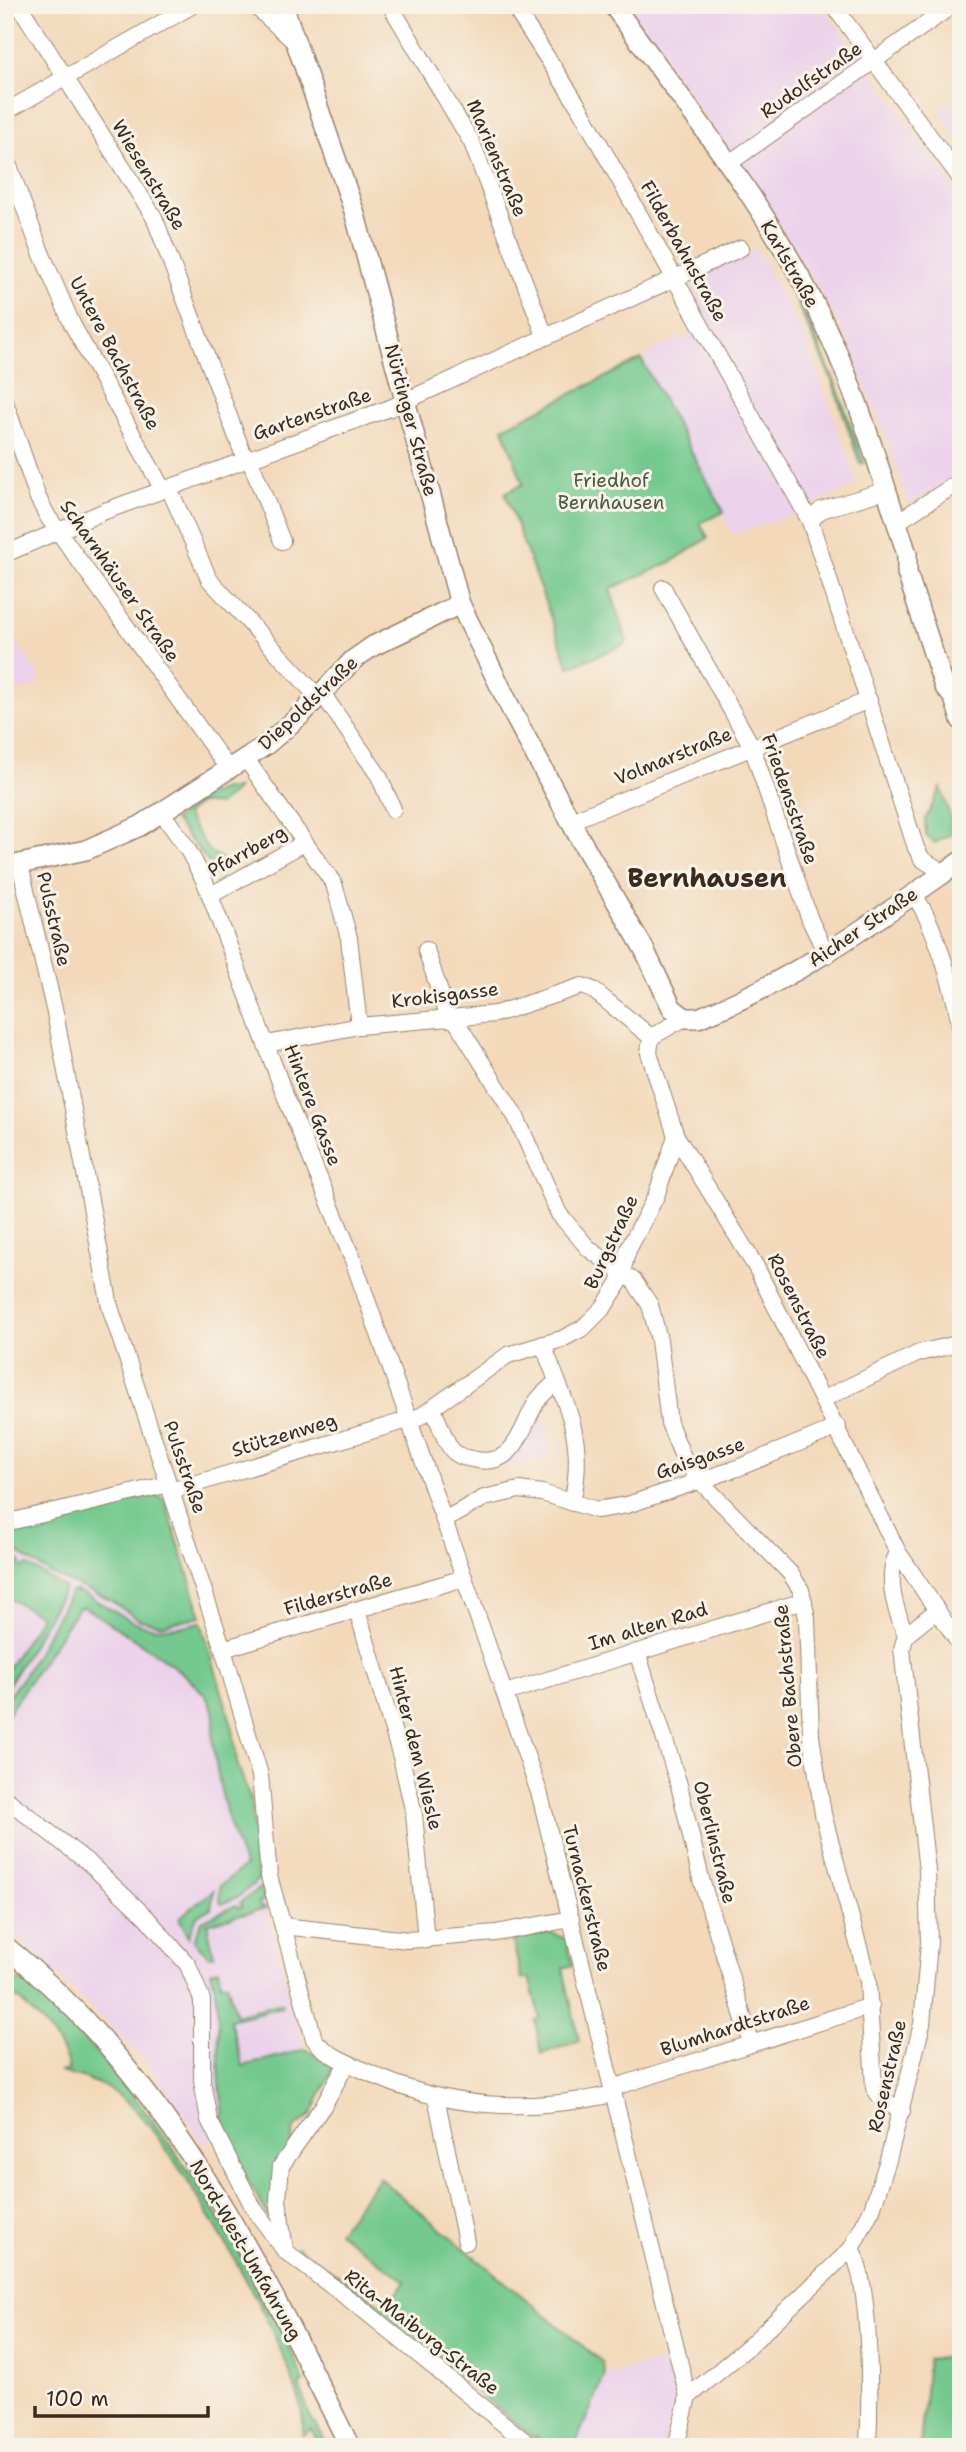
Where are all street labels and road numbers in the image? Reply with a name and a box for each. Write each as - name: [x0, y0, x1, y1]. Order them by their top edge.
- street label: Rudolfstraße: [755, 36, 867, 124]
- street label: Marienstraße: [461, 96, 533, 220]
- street label: Wiesenstraße: [106, 115, 192, 235]
- street label: Filderbahnstraße: [635, 176, 733, 326]
- street label: Karlstraße: [755, 216, 825, 312]
- street label: Untere Bachstraße: [64, 272, 166, 434]
- street label: Nürtinger Straße: [379, 341, 443, 499]
- street label: Gartenstraße: [249, 382, 375, 446]
- street label: Scharnhäuser Straße: [54, 495, 186, 667]
- street label: Diepoldstraße: [253, 650, 363, 756]
- street label: Volmarstraße: [611, 721, 735, 791]
- street label: Friedensstraße: [756, 730, 824, 868]
- street label: Pfarrberg: [203, 819, 291, 883]
- street label: Pulsstraße: [31, 869, 77, 969]
- street label: Aicher Straße: [803, 881, 923, 973]
- street label: Krokisgasse: [390, 976, 500, 1014]
- street label: Hintere Gasse: [278, 1041, 348, 1169]
- street label: Burgstraße: [578, 1191, 644, 1293]
- street label: Rosenstraße: [762, 1249, 836, 1363]
- street label: Stützenweg: [228, 1407, 340, 1463]
- street label: Pulsstraße: [157, 1417, 213, 1517]
- street label: Gaisgasse: [652, 1431, 748, 1485]
- street label: Filderstraße: [281, 1567, 395, 1621]
- street label: Im alten Rad: [586, 1596, 710, 1656]
- street label: Obere Bachstraße: [768, 1603, 808, 1769]
- street label: Hinter dem Wiesle: [384, 1663, 448, 1833]
- street label: Oberlinstraße: [688, 1778, 742, 1906]
- street label: Turnackerstraße: [557, 1822, 617, 1974]
- street label: Blumhardtstraße: [657, 1990, 813, 2062]
- street label: Rosenstraße: [862, 2017, 912, 2135]
- street label: Nord-West-Umfahrung: [184, 2155, 308, 2345]
- street label: Rita-Maiburg-Straße: [339, 2264, 505, 2400]

